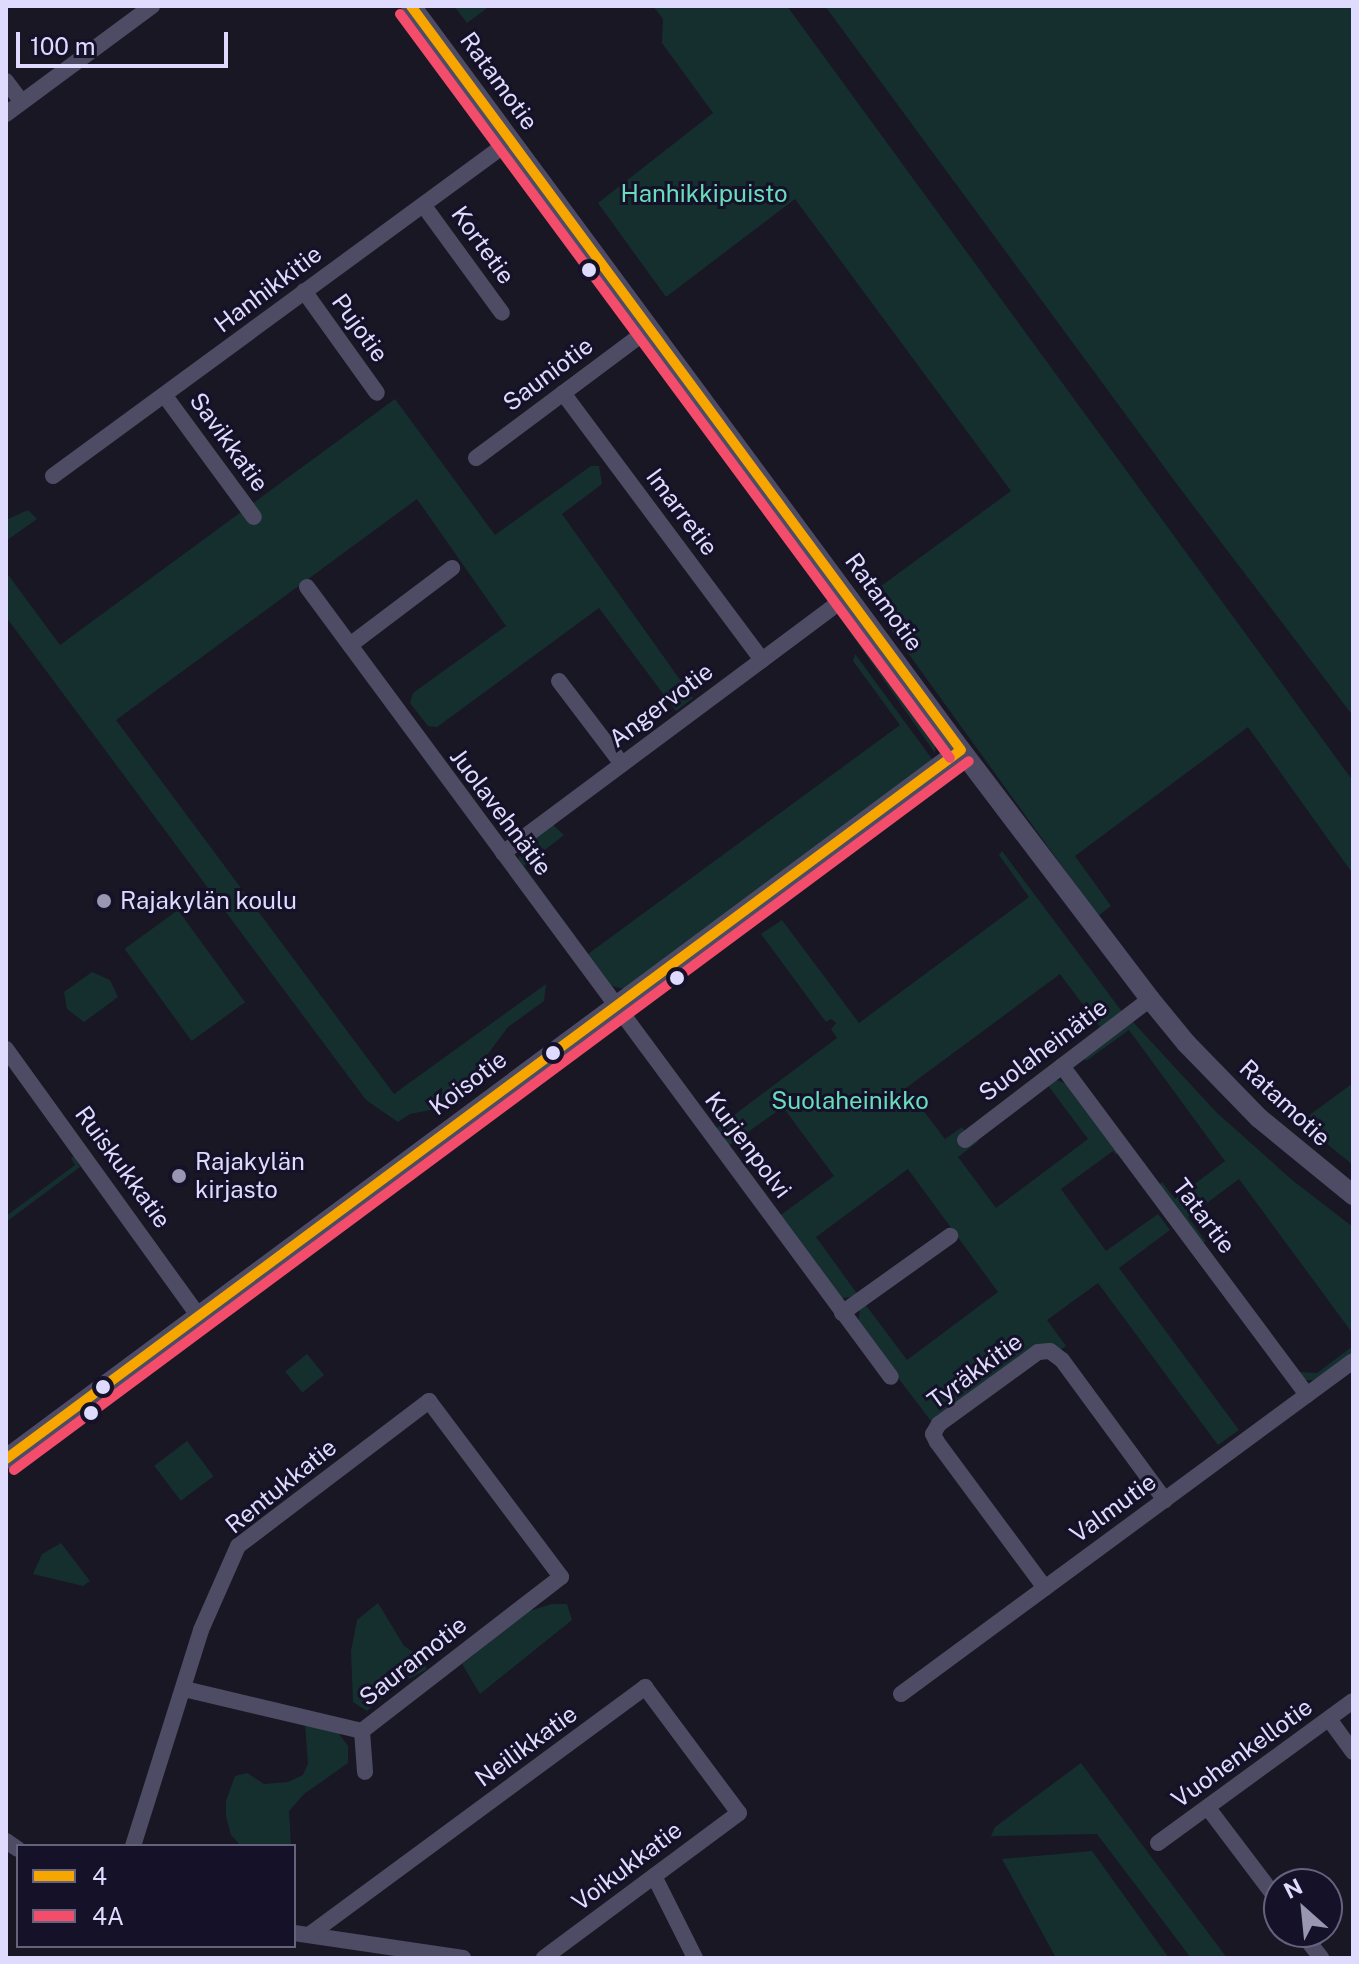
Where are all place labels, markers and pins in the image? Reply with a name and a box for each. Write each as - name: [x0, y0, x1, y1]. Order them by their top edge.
- unlabelled marker: [581, 262, 597, 278]
- place label: Rajakylän koulu: [120, 887, 297, 915]
- marker: Rajakylän koulu: [95, 892, 113, 910]
- unlabelled marker: [669, 970, 685, 986]
- unlabelled marker: [545, 1045, 561, 1061]
- place label: Rajakylän kirjasto: [195, 1148, 305, 1204]
- marker: Rajakylän kirjasto: [170, 1167, 188, 1185]
- unlabelled marker: [95, 1379, 111, 1395]
- unlabelled marker: [83, 1405, 99, 1421]

